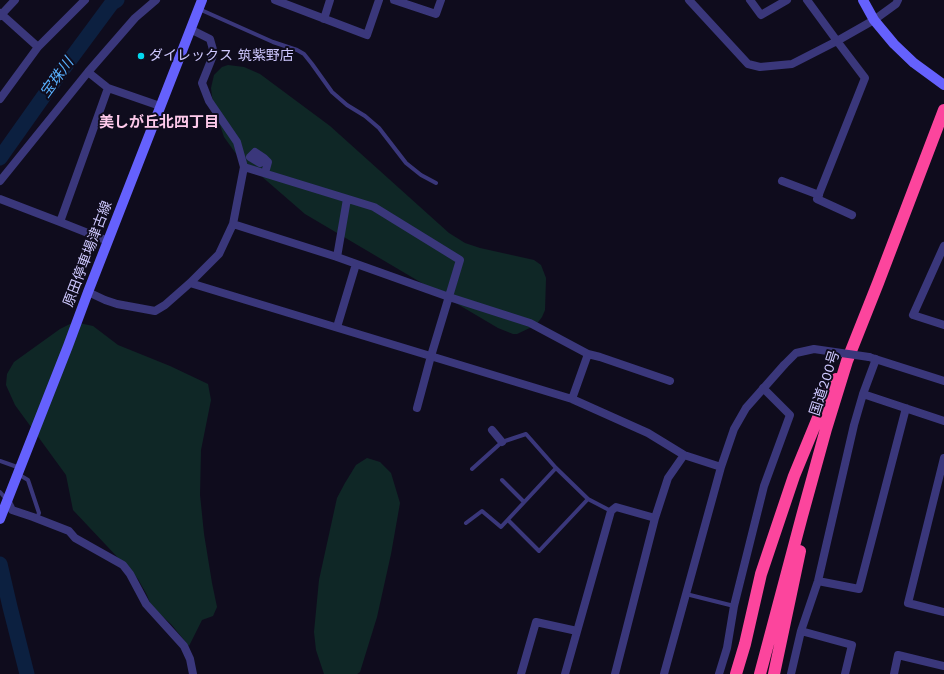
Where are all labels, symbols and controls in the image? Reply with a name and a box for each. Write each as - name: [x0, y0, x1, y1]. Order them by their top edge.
- place label: ダイレックス 筑紫野店: [149, 48, 294, 64]
- marker: ダイレックス 筑紫野店: [136, 51, 146, 61]
- water label: 宝珠川: [36, 55, 78, 101]
- district label: 美しが丘北四丁目: [99, 114, 219, 132]
- street label: 原田停車場津古線: [60, 199, 116, 309]
- street label: 国道200号: [807, 348, 843, 418]

